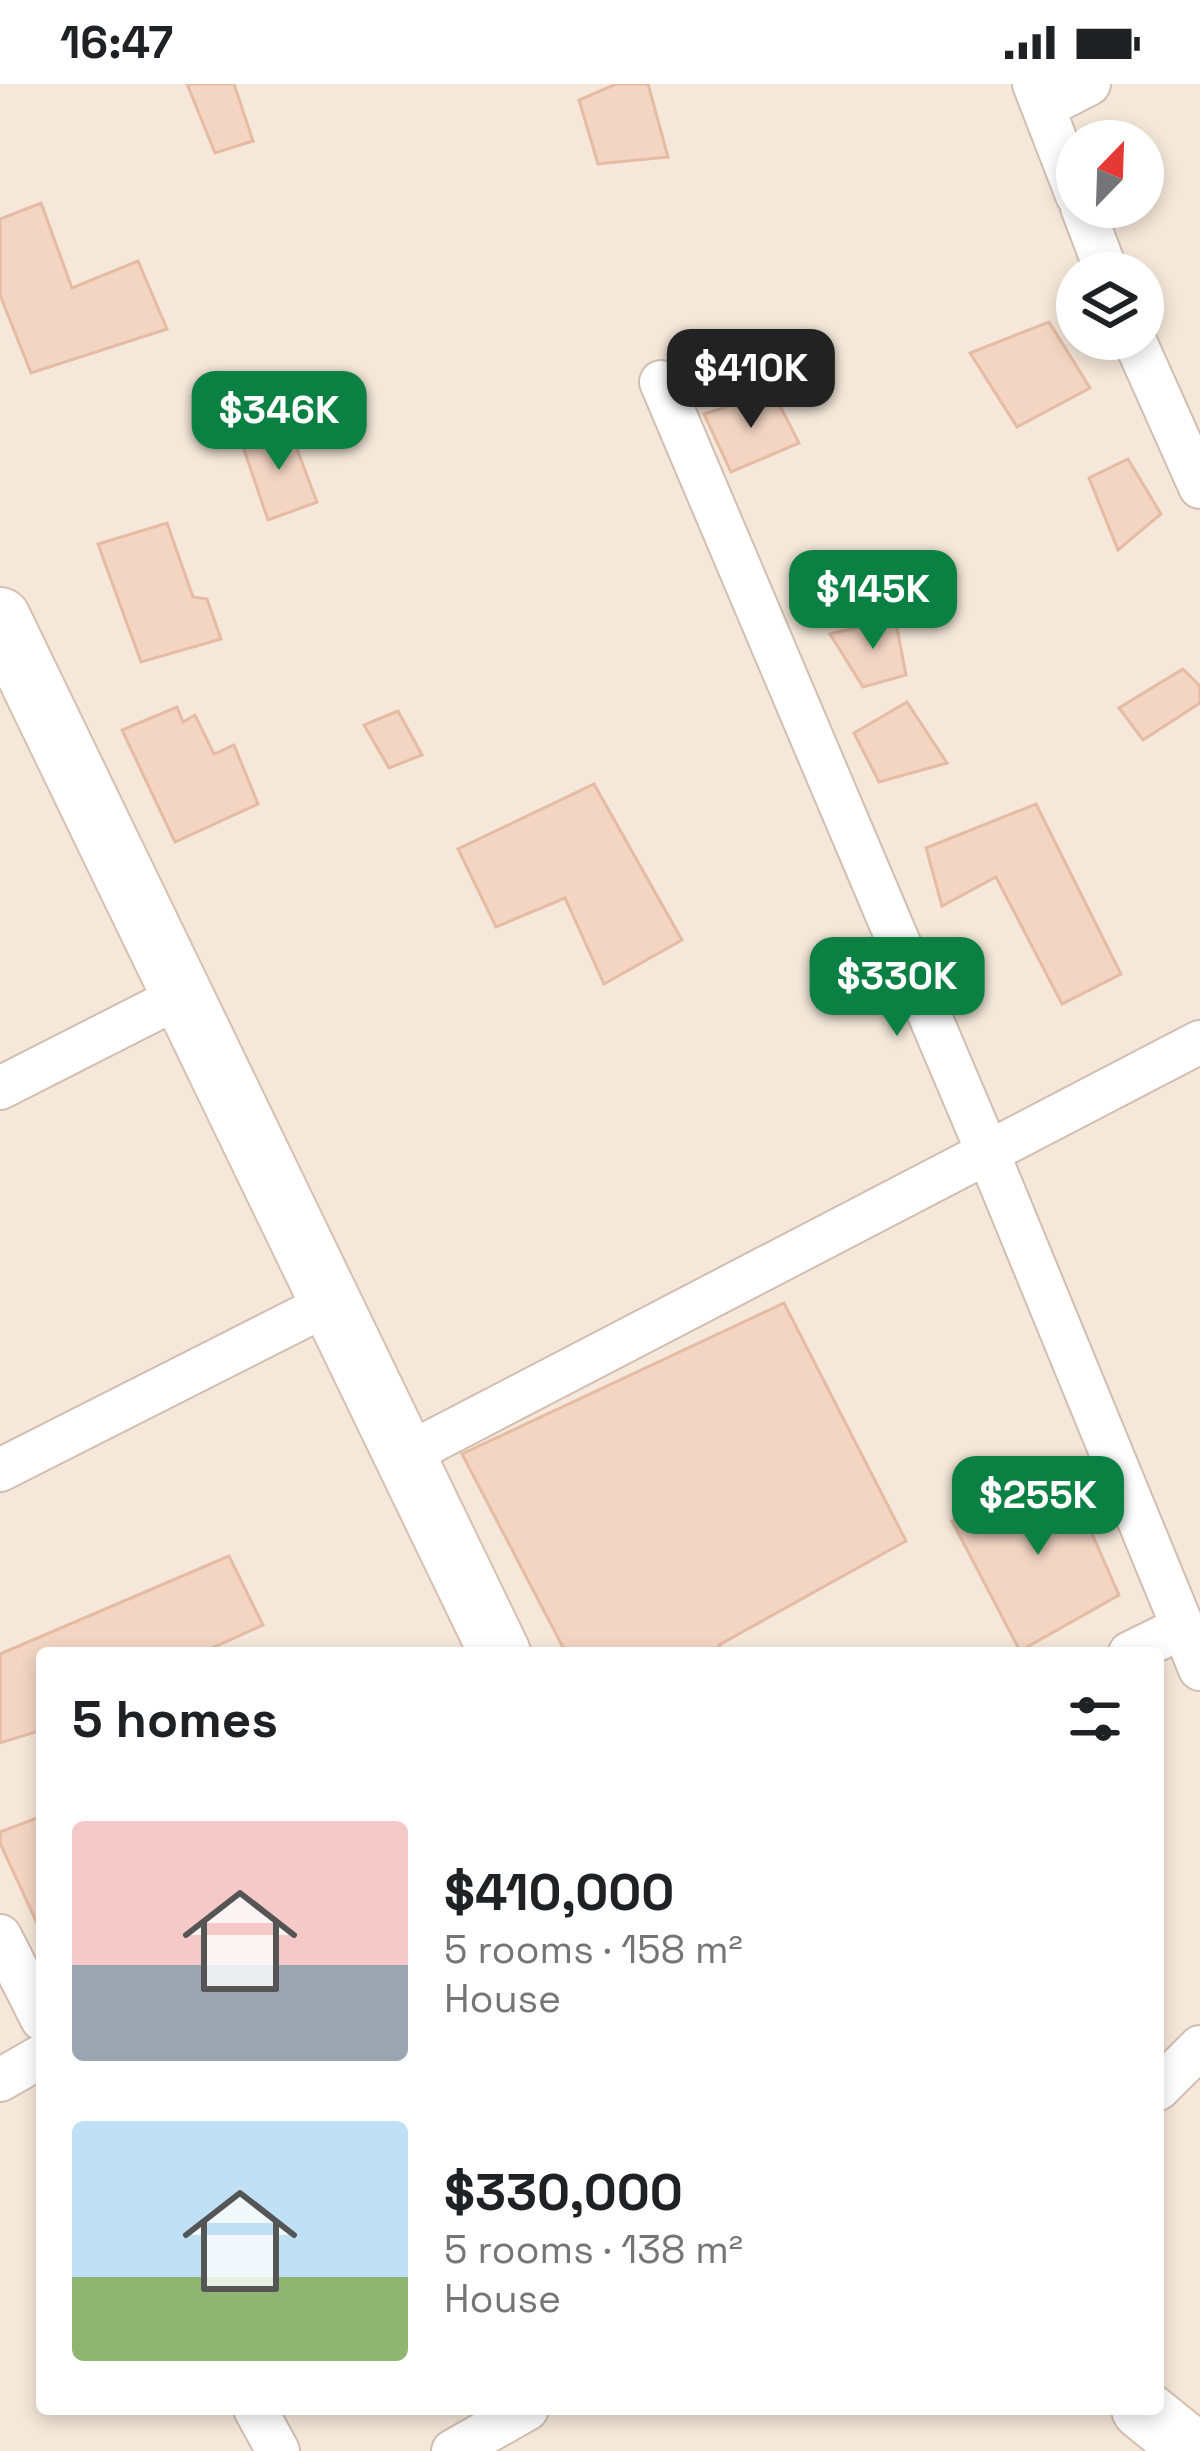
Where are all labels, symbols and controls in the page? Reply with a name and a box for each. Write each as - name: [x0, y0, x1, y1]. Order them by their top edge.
- text: 16:47: [60, 14, 173, 71]
- north arrow: [1056, 120, 1164, 228]
- map controls: [1056, 120, 1164, 360]
- button: layers: [1056, 252, 1164, 360]
- pin: $410K: [667, 329, 835, 431]
- text: $410K: [694, 343, 808, 392]
- pin: $346K: [195, 371, 363, 473]
- text: $346K: [219, 385, 339, 434]
- pin: $145K: [789, 550, 957, 652]
- text: $145K: [816, 564, 930, 613]
- pin: $330K: [813, 937, 981, 1039]
- text: $330K: [837, 951, 957, 1000]
- pin: $255K: [954, 1456, 1122, 1558]
- text: $255K: [979, 1470, 1097, 1519]
- icon: filters: [1062, 1686, 1128, 1752]
- text: 5 homes: [72, 1687, 278, 1752]
- text: $410,000: [444, 1860, 674, 1925]
- icon: home: [168, 1869, 312, 2013]
- text: 5 rooms · 158 m²: [444, 1925, 743, 1974]
- text: House: [444, 1974, 561, 2023]
- text: $330,000: [444, 2160, 683, 2225]
- icon: home: [168, 2169, 312, 2313]
- text: 5 rooms · 138 m²: [444, 2225, 743, 2274]
- text: House: [444, 2274, 561, 2323]

